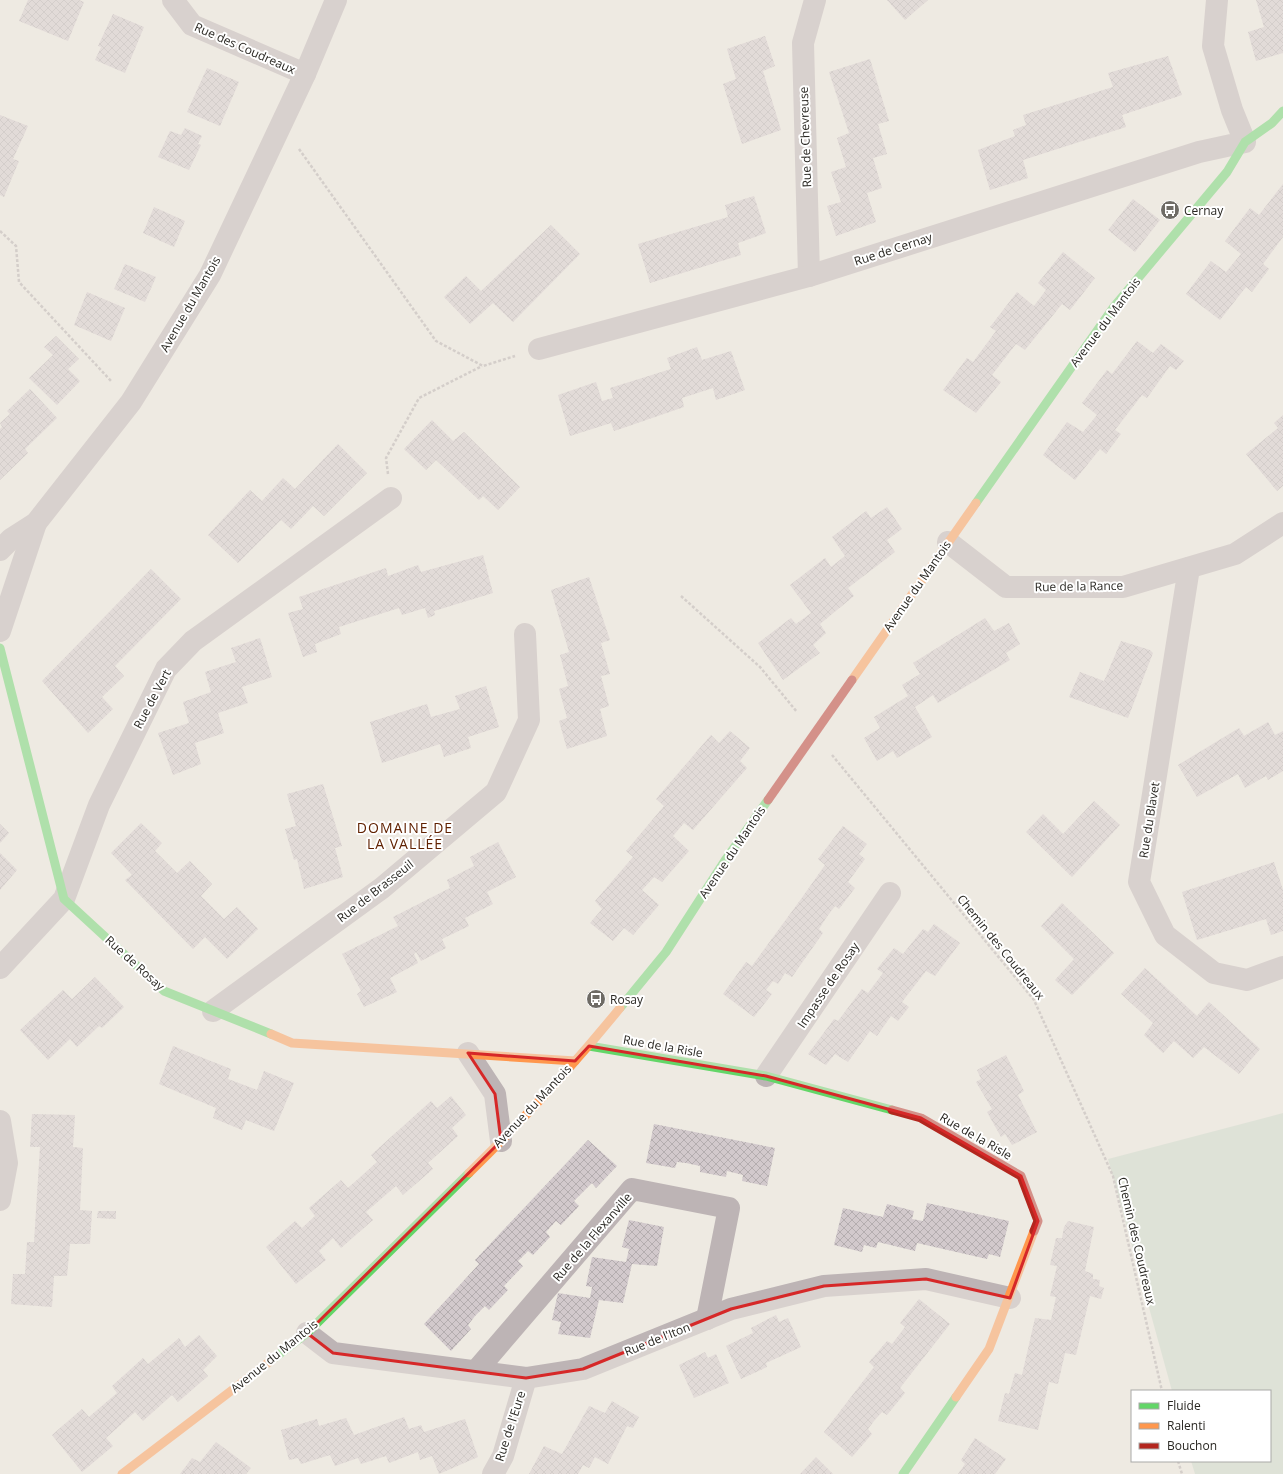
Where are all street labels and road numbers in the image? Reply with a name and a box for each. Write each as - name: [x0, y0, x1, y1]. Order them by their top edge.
- street label: Rue des Coudreaux: [192, 18, 299, 78]
- street label: Rue de Chevreuse: [795, 86, 815, 188]
- street label: Rue de Cernay: [852, 228, 935, 270]
- street label: Avenue du Mantois: [156, 253, 224, 355]
- street label: Avenue du Mantois: [1066, 274, 1144, 370]
- street label: Avenue du Mantois: [879, 537, 955, 635]
- street label: Rue de la Rance: [1035, 577, 1124, 595]
- street label: Rue de Vert: [129, 666, 175, 732]
- street label: Rue du Blavet: [1135, 781, 1163, 859]
- street label: Avenue du Mantois: [695, 802, 769, 901]
- street label: Rue de Brasseuil: [333, 856, 417, 926]
- street label: Chemin des Coudreaux: [953, 891, 1049, 1004]
- street label: Rue de Rosay: [102, 932, 169, 995]
- street label: Impasse de Rosay: [793, 938, 864, 1031]
- street label: Rue de la Risle: [622, 1031, 704, 1061]
- street label: Avenue du Mantois: [489, 1061, 575, 1151]
- street label: Rue de la Risle: [937, 1108, 1015, 1164]
- street label: Chemin des Coudreaux: [1114, 1175, 1160, 1307]
- street label: Rue de la Flexanville: [549, 1189, 636, 1285]
- street label: Avenue du Mantois: [227, 1315, 321, 1397]
- street label: Rue de l'Iton: [622, 1318, 692, 1360]
- street label: Rue de l'Eure: [491, 1388, 529, 1463]

